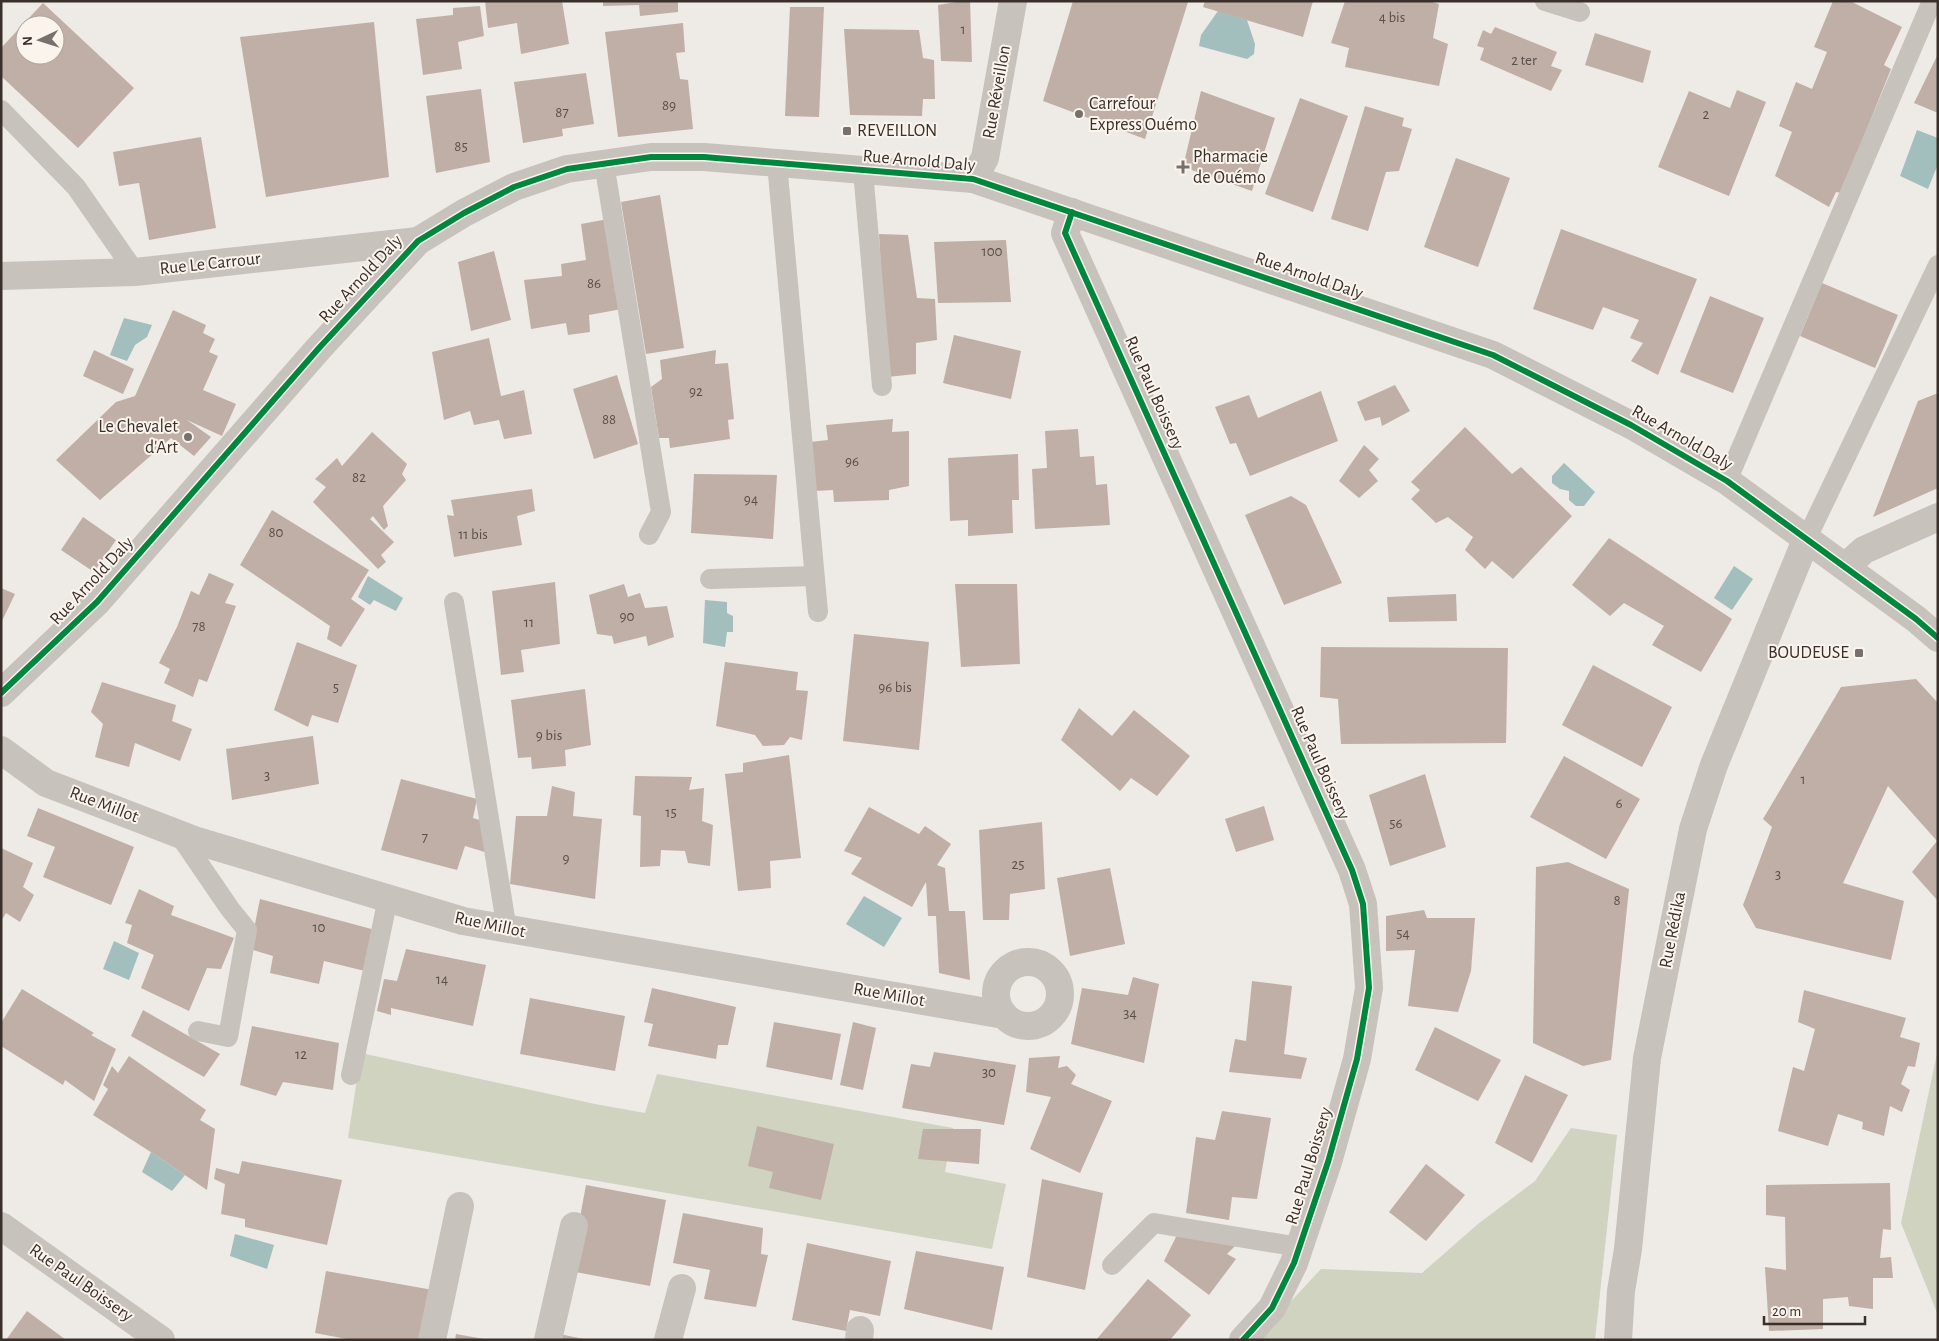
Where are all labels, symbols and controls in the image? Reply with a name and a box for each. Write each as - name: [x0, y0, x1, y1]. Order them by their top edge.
- house number: 4 bis: [1379, 10, 1405, 25]
- north arrow: [15, 15, 65, 65]
- house number: 1: [960, 22, 966, 37]
- text: N: [21, 35, 35, 46]
- street label: Rue Réveillon: [980, 44, 1014, 140]
- house number: 2 ter: [1511, 53, 1537, 68]
- place label: Carrefour Express Ouémo: [1089, 95, 1197, 134]
- house number: 89: [662, 98, 676, 113]
- house number: 87: [555, 105, 569, 120]
- house number: 2: [1703, 107, 1710, 122]
- marker: Carrefour Express Ouémo: [1073, 108, 1085, 120]
- place label: REVEILLON: [857, 122, 937, 140]
- marker: REVEILLON: [841, 125, 853, 137]
- house number: 85: [454, 139, 468, 154]
- street label: Rue Arnold Daly: [862, 147, 976, 175]
- place label: Pharmacie de Ouémo: [1193, 148, 1268, 187]
- marker: Pharmacie de Ouémo: [1177, 161, 1189, 173]
- street label: Rue Arnold Daly: [316, 231, 406, 326]
- house number: 100: [981, 244, 1003, 259]
- street label: Rue Arnold Daly: [1253, 249, 1366, 303]
- street label: Rue Le Carrour: [159, 250, 262, 278]
- house number: 86: [587, 276, 601, 291]
- street label: Rue Paul Boissery: [1121, 334, 1187, 453]
- house number: 92: [689, 384, 703, 399]
- street label: Rue Arnold Daly: [1629, 402, 1736, 474]
- house number: 88: [602, 412, 616, 427]
- place label: Le Chevalet d'Art: [98, 418, 178, 457]
- marker: Le Chevalet d'Art: [182, 431, 194, 443]
- house number: 96: [845, 454, 859, 469]
- house number: 82: [352, 470, 366, 485]
- house number: 94: [744, 492, 758, 507]
- house number: 80: [268, 525, 284, 540]
- house number: 11 bis: [458, 527, 488, 542]
- street label: Rue Arnold Daly: [47, 533, 137, 628]
- house number: 90: [620, 609, 635, 624]
- house number: 11: [524, 615, 534, 630]
- house number: 78: [192, 619, 206, 634]
- place label: BOUDEUSE: [1768, 644, 1849, 662]
- marker: BOUDEUSE: [1853, 647, 1865, 659]
- house number: 5: [333, 680, 339, 695]
- house number: 96 bis: [878, 680, 912, 695]
- street label: Rue Paul Boissery: [1287, 704, 1353, 823]
- house number: 9 bis: [536, 728, 562, 743]
- house number: 3: [264, 768, 270, 783]
- house number: 1: [1800, 772, 1806, 787]
- street label: Rue Millot: [67, 784, 141, 826]
- house number: 6: [1615, 796, 1623, 811]
- house number: 15: [665, 805, 677, 820]
- house number: 56: [1389, 816, 1403, 831]
- house number: 7: [422, 830, 428, 845]
- house number: 9: [562, 851, 570, 866]
- house number: 25: [1011, 857, 1025, 872]
- house number: 3: [1775, 867, 1781, 882]
- street label: Rue Rédika: [1657, 890, 1689, 970]
- house number: 8: [1613, 893, 1621, 908]
- street label: Rue Millot: [453, 909, 527, 941]
- house number: 10: [312, 920, 326, 935]
- house number: 54: [1396, 926, 1410, 941]
- house number: 14: [436, 972, 448, 987]
- street label: Rue Millot: [852, 980, 926, 1010]
- house number: 34: [1123, 1006, 1137, 1021]
- house number: 12: [295, 1047, 307, 1062]
- house number: 30: [982, 1065, 996, 1080]
- street label: Rue Paul Boissery: [1283, 1105, 1336, 1227]
- street label: Rue Paul Boissery: [26, 1241, 136, 1326]
- scale bar: [1764, 1294, 1865, 1326]
- text: 20 m: [1772, 1304, 1801, 1319]

